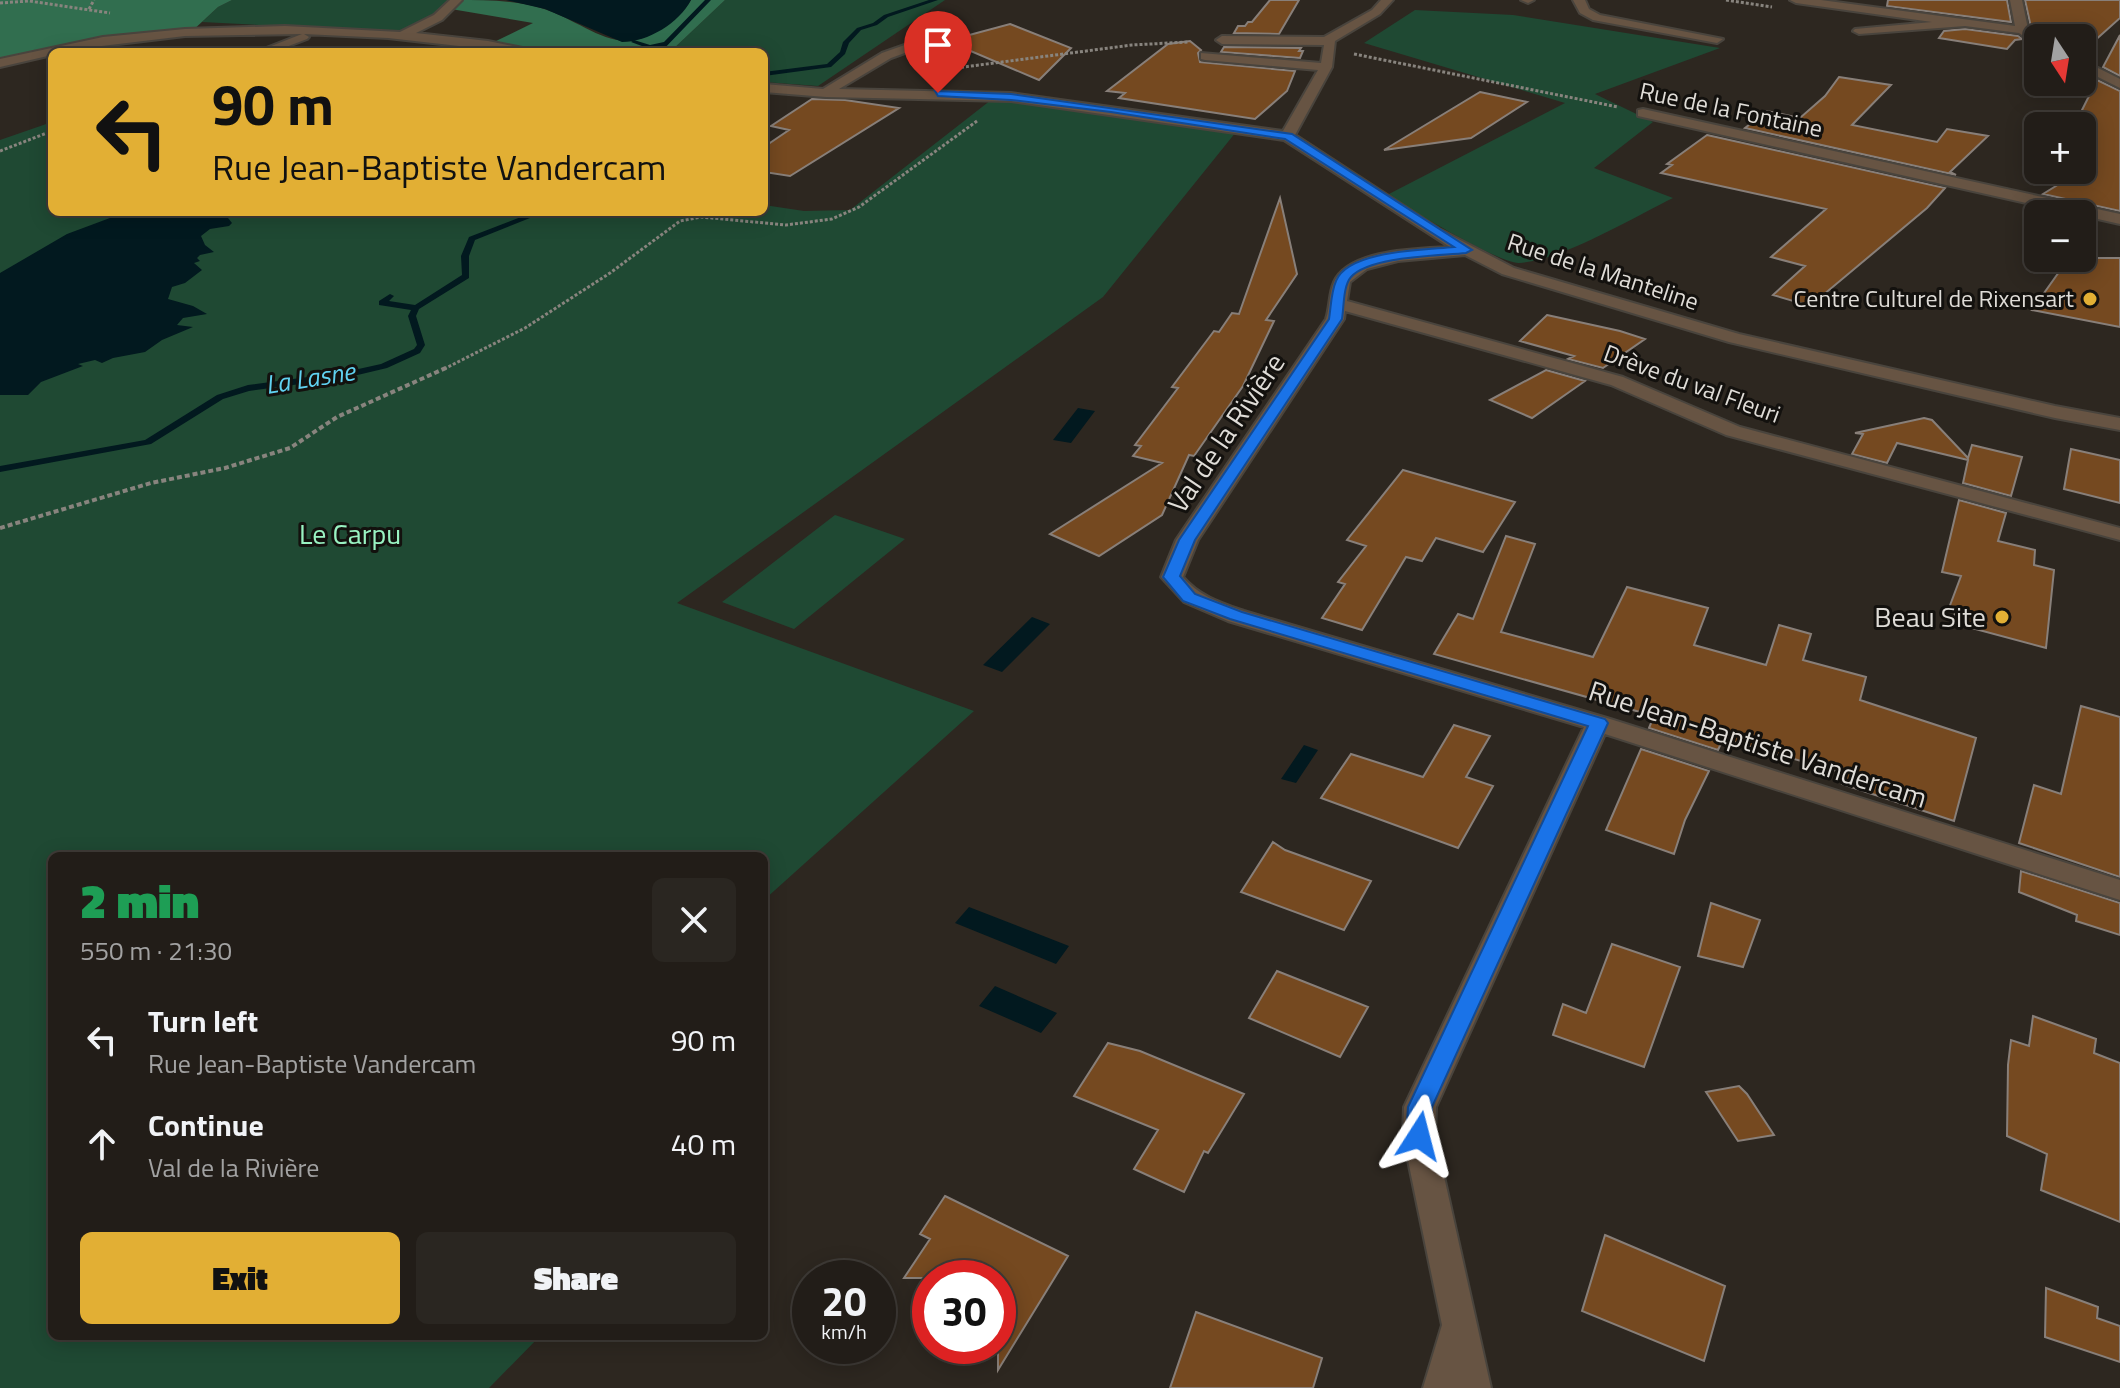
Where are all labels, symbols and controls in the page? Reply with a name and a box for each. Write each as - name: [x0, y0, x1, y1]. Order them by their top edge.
- pin: [904, 11, 972, 93]
- icon: arrive: [916, 23, 960, 67]
- north arrow: [2024, 24, 2096, 96]
- map controls: [2024, 24, 2096, 272]
- text: 90 m: [212, 62, 334, 147]
- street label: Rue de la Fontaine: [1636, 72, 1826, 146]
- icon: left: [80, 80, 184, 184]
- button: +: [2024, 112, 2096, 184]
- text: Rue Jean-Baptiste Vandercam: [212, 139, 666, 194]
- button: −: [2024, 200, 2096, 272]
- street label: Rue de la Manteline: [1503, 223, 1704, 319]
- place label: Centre Culturel de Rixensart: [1793, 280, 2075, 316]
- marker: Centre Culturel de Rixensart: [2081, 290, 2099, 308]
- street label: Drève du val Fleuri: [1599, 334, 1786, 432]
- street label: Val de la Rivière: [1156, 344, 1295, 521]
- water label: La Lasne: [262, 351, 359, 404]
- park label: Le Carpu: [299, 512, 401, 555]
- place label: Beau Site: [1874, 595, 1986, 638]
- marker: Beau Site: [1993, 608, 2011, 626]
- street label: Rue Jean-Baptiste Vandercam: [1583, 668, 1933, 819]
- text: 2 min: [80, 864, 199, 937]
- button: close: [652, 878, 736, 962]
- text: 550 m · 21:30: [80, 931, 232, 970]
- text: Turn left: [148, 998, 258, 1044]
- text: 90 m: [671, 1017, 736, 1063]
- icon: left: [80, 1018, 124, 1062]
- text: Rue Jean-Baptiste Vandercam: [148, 1044, 476, 1083]
- position arrow: [1377, 1094, 1461, 1178]
- text: Continue: [148, 1102, 264, 1148]
- text: 40 m: [671, 1121, 736, 1167]
- icon: ahead: [80, 1122, 124, 1166]
- text: Val de la Rivière: [148, 1148, 319, 1187]
- button: Exit: [80, 1232, 400, 1324]
- button: Share: [416, 1232, 736, 1324]
- speed limit sign: 30: [912, 1260, 1016, 1364]
- text: 20: [822, 1271, 866, 1332]
- text: km/h: [821, 1316, 867, 1347]

